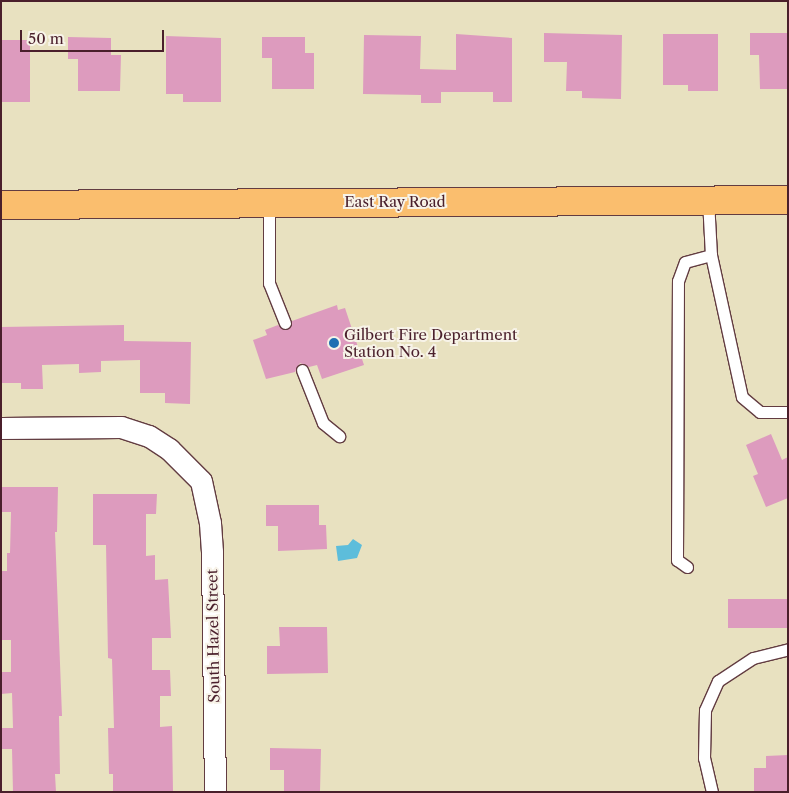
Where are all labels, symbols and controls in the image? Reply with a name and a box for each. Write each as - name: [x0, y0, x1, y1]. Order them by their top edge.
- scale bar: [22, 20, 166, 52]
- text: 50 m: [28, 29, 64, 48]
- street label: East Ray Road: [344, 193, 446, 211]
- place label: Gilbert Fire Department Station No. 4: [344, 325, 517, 360]
- marker: Gilbert Fire Department Station No. 4: [328, 337, 340, 349]
- street label: South Hazel Street: [203, 569, 223, 703]

